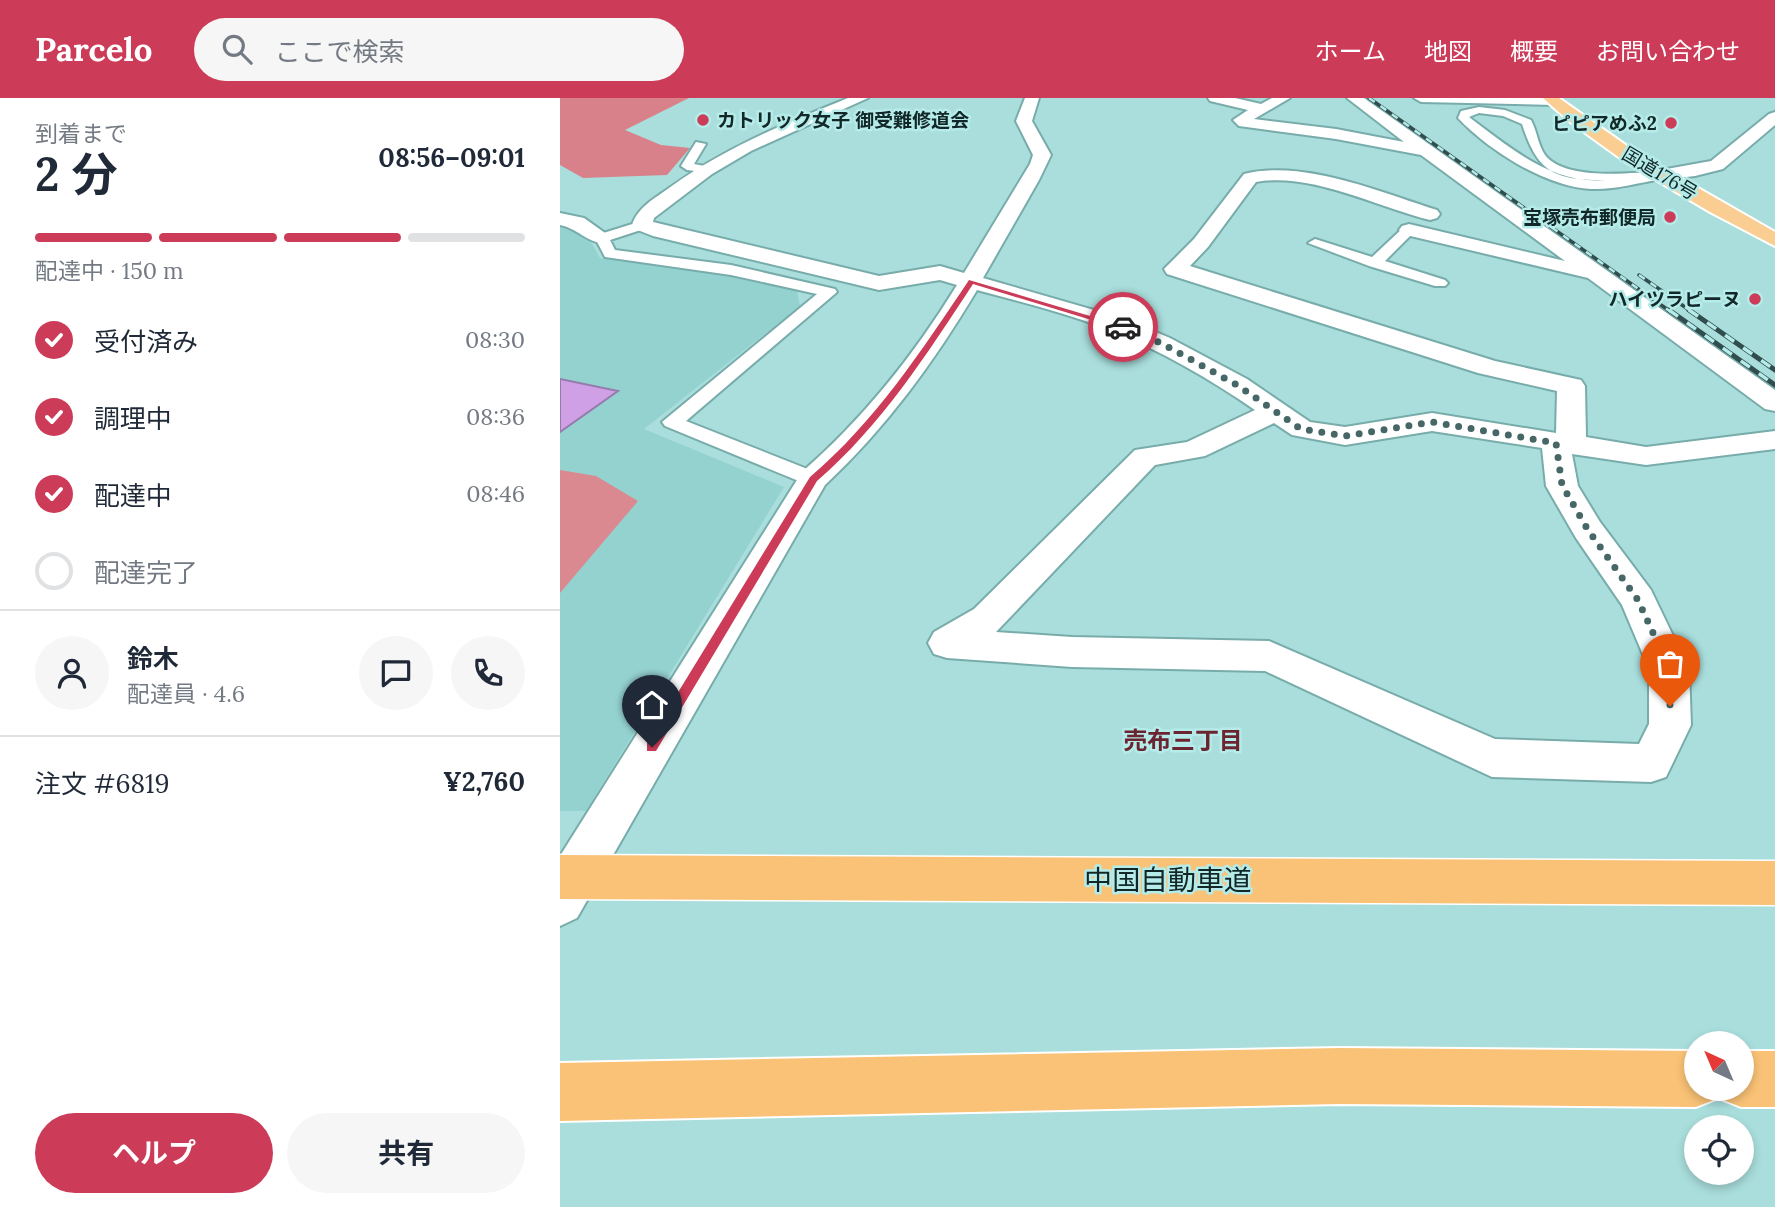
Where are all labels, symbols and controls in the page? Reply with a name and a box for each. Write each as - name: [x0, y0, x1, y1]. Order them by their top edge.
- search box: [194, 18, 684, 81]
- text: Parcelo: [35, 28, 152, 70]
- icon: search: [218, 30, 256, 68]
- text: ここで検索: [274, 35, 404, 68]
- text: ホーム: [1315, 36, 1386, 67]
- text: 地図: [1424, 36, 1472, 67]
- text: 概要: [1510, 36, 1558, 67]
- text: お問い合わせ: [1596, 36, 1740, 67]
- place label: カトリック女子 御受難修道会: [717, 108, 969, 132]
- place label: ピピアめふ2: [1552, 111, 1657, 135]
- marker: カトリック女子 御受難修道会: [695, 112, 711, 128]
- marker: ピピアめふ2: [1663, 115, 1679, 131]
- text: 到着まで: [35, 119, 127, 148]
- text: 08:56–09:01: [378, 141, 525, 174]
- street label: 国道176号: [1618, 141, 1702, 205]
- text: 2 分: [35, 145, 118, 204]
- place label: 宝塚売布郵便局: [1523, 205, 1656, 229]
- marker: 宝塚売布郵便局: [1662, 209, 1678, 225]
- text: 配達中 · 150 m: [35, 256, 184, 285]
- place label: ハイツラピーヌ: [1608, 287, 1741, 311]
- marker: ハイツラピーヌ: [1747, 291, 1763, 307]
- courier: [1088, 292, 1158, 362]
- icon: car: [1104, 308, 1142, 346]
- icon: check: [35, 321, 73, 359]
- text: 受付済み: [94, 325, 198, 358]
- text: 08:30: [465, 325, 525, 354]
- icon: check: [35, 398, 73, 436]
- text: 調理中: [94, 402, 172, 435]
- text: 08:36: [466, 402, 525, 431]
- icon: check: [35, 475, 73, 513]
- text: 配達中: [94, 479, 172, 512]
- text: 08:46: [466, 479, 525, 508]
- text: 配達完了: [94, 556, 198, 589]
- pin: [1640, 634, 1700, 706]
- button: person: [35, 636, 109, 710]
- button: chat: [359, 636, 433, 710]
- button: phone: [451, 636, 525, 710]
- text: 鈴木: [127, 642, 179, 675]
- icon: bag: [1651, 645, 1689, 683]
- pin: [622, 675, 682, 747]
- text: 配達員 · 4.6: [127, 679, 245, 708]
- icon: home: [633, 686, 671, 724]
- district label: 売布三丁目: [1123, 725, 1243, 756]
- text: ¥2,760: [443, 765, 525, 798]
- text: 注文 #6819: [35, 767, 170, 800]
- street label: 中国自動車道: [1084, 862, 1252, 898]
- north arrow: [1684, 1031, 1754, 1101]
- map controls: [1684, 1031, 1754, 1185]
- button: ヘルプ: [35, 1113, 273, 1193]
- button: 共有: [287, 1113, 525, 1193]
- button: locate: [1684, 1115, 1754, 1185]

